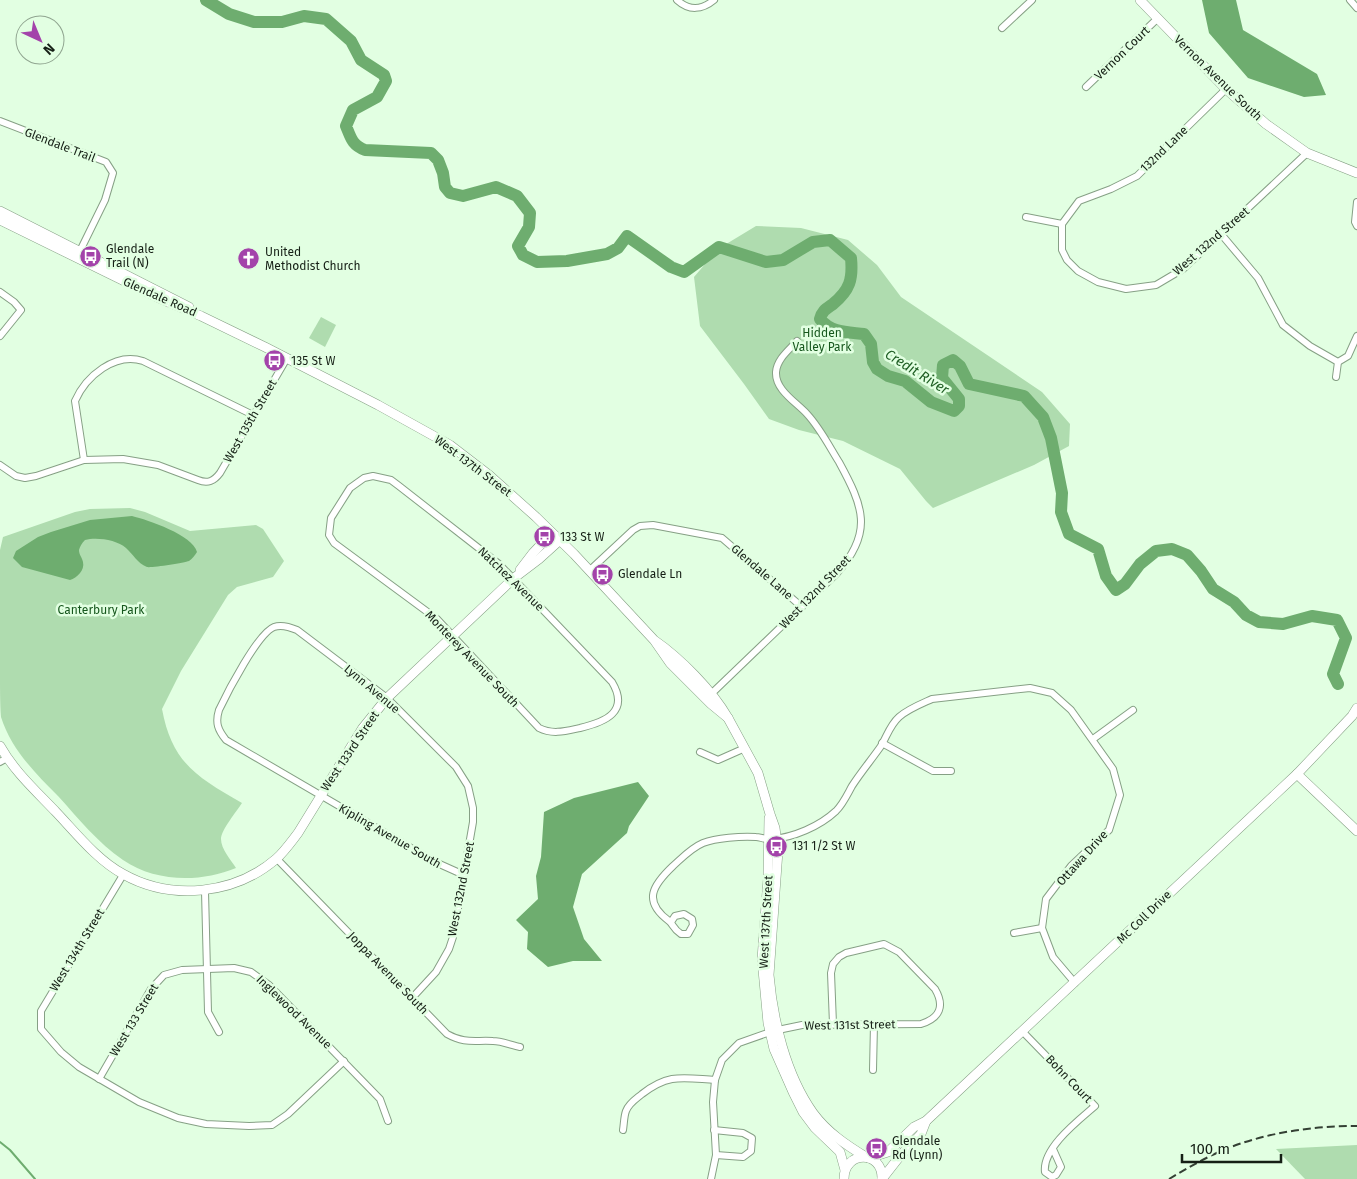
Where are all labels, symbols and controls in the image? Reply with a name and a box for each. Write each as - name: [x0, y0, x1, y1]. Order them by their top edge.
- north arrow: [15, 15, 65, 65]
- street label: Vernon Court: [1092, 23, 1153, 83]
- street label: Vernon Avenue South: [1171, 32, 1265, 124]
- text: N: [39, 40, 58, 58]
- street label: 132nd Lane: [1137, 123, 1191, 175]
- street label: Glendale Trail: [23, 125, 98, 165]
- street label: West 132nd Street: [1170, 204, 1252, 278]
- place label: Glendale Trail (N): [106, 242, 154, 270]
- bus stop icon: Glendale Trail (N): [78, 244, 102, 268]
- place label: United Methodist Church: [265, 245, 361, 273]
- church icon: United Methodist Church: [237, 247, 261, 271]
- street label: Glendale Road: [121, 275, 199, 319]
- park label: Hidden Valley Park: [793, 326, 852, 354]
- water label: Credit River: [882, 346, 953, 399]
- bus stop icon: 135 St W: [263, 349, 287, 373]
- place label: 135 St W: [291, 354, 335, 368]
- street label: West 135th Street: [221, 376, 280, 465]
- street label: West 137th Street: [432, 432, 515, 500]
- bus stop icon: 133 St W: [532, 525, 556, 549]
- place label: 133 St W: [560, 530, 604, 544]
- street label: Glendale Lane: [728, 541, 796, 603]
- street label: Natchez Avenue: [475, 544, 547, 614]
- street label: West 132nd Street: [776, 552, 854, 632]
- bus stop icon: Glendale Ln: [590, 562, 614, 586]
- place label: Glendale Ln: [618, 567, 682, 581]
- park label: Canterbury Park: [58, 603, 145, 617]
- street label: Monterey Avenue South: [422, 608, 522, 710]
- street label: Lynn Avenue: [341, 662, 403, 716]
- street label: West 133rd Street: [318, 708, 382, 794]
- street label: Kipling Avenue South: [336, 801, 444, 871]
- street label: Ottawa Drive: [1053, 827, 1111, 889]
- bus stop icon: 131 1/2 St W: [764, 834, 788, 858]
- place label: 131 1/2 St W: [792, 839, 855, 853]
- street label: West 132nd Street: [445, 840, 477, 938]
- street label: West 137th Street: [757, 875, 775, 969]
- street label: Mc Coll Drive: [1114, 888, 1174, 946]
- street label: West 134th Street: [47, 906, 108, 994]
- street label: Joppa Avenue South: [345, 929, 431, 1017]
- street label: Inglewood Avenue: [253, 972, 335, 1052]
- street label: West 133 Street: [107, 981, 162, 1059]
- street label: West 131st Street: [804, 1017, 896, 1033]
- street label: Bohn Court: [1043, 1052, 1096, 1106]
- scale bar: [1182, 1132, 1281, 1164]
- place label: Glendale Rd (Lynn): [892, 1134, 942, 1162]
- bus stop icon: Glendale Rd (Lynn): [864, 1136, 888, 1160]
- text: 100 m: [1190, 1140, 1230, 1158]

